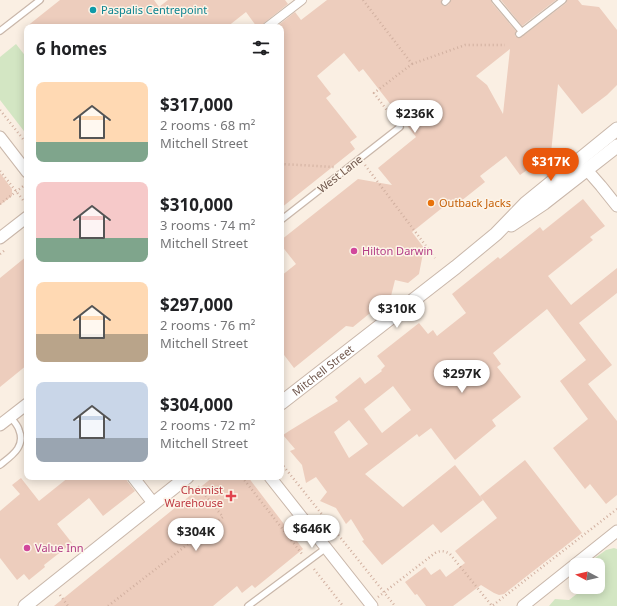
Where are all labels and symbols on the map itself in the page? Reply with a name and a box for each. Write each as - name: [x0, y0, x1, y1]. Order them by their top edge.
- place label: Paspalis Centrepoint: [101, 2, 207, 17]
- marker: Paspalis Centrepoint: [88, 5, 98, 15]
- pin: $236K: [387, 100, 443, 134]
- pin: $317K: [523, 148, 579, 182]
- street label: West Lane: [314, 151, 365, 196]
- place label: Outback Jacks: [439, 195, 511, 210]
- marker: Outback Jacks: [426, 198, 436, 208]
- place label: Hilton Darwin: [362, 243, 433, 258]
- marker: Hilton Darwin: [349, 246, 359, 256]
- pin: $310K: [369, 295, 425, 329]
- street label: Mitchell Street: [289, 341, 357, 399]
- pin: $297K: [434, 360, 490, 394]
- place label: Chemist Warehouse: [165, 482, 223, 510]
- marker: Chemist Warehouse: [226, 491, 236, 501]
- pin: $646K: [284, 515, 340, 549]
- pin: $304K: [168, 518, 224, 552]
- place label: Value Inn: [35, 540, 84, 555]
- marker: Value Inn: [22, 543, 32, 553]
- north arrow: [569, 558, 605, 594]

